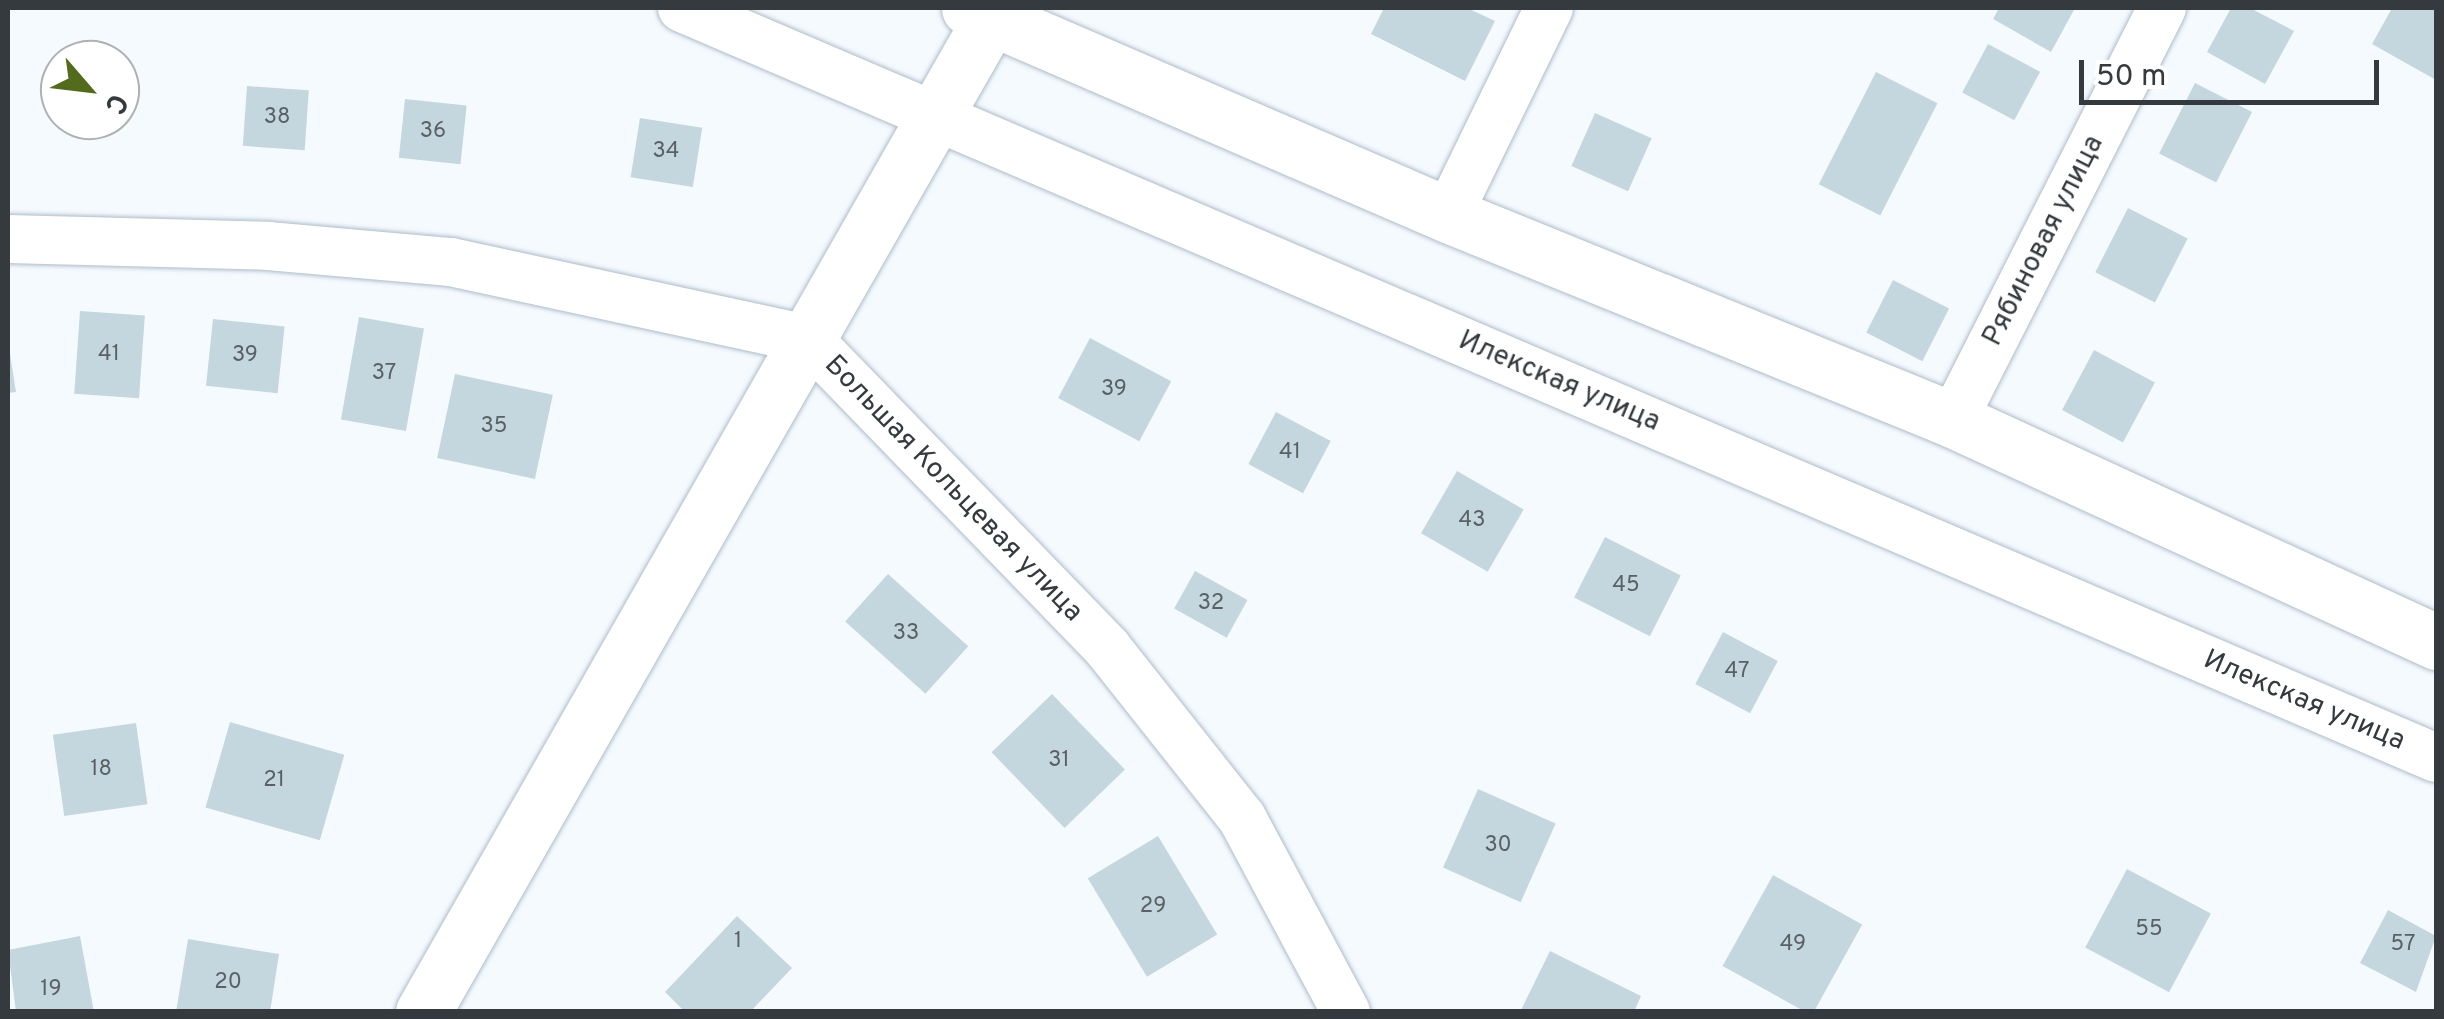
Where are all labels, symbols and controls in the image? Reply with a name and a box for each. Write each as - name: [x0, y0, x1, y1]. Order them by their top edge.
- north arrow: [40, 40, 140, 140]
- scale bar: [2084, 40, 2384, 102]
- text: 50 m: [2096, 59, 2166, 96]
- text: С: [95, 87, 135, 119]
- house number: 38: [264, 105, 290, 131]
- house number: 36: [420, 119, 446, 145]
- street label: Рябиновая улица: [1976, 130, 2112, 352]
- house number: 34: [653, 139, 679, 165]
- street label: Илекская улица: [1453, 324, 1665, 440]
- house number: 41: [98, 342, 120, 368]
- house number: 39: [232, 343, 258, 369]
- street label: Большая Кольцевая улица: [817, 349, 1089, 629]
- house number: 37: [372, 361, 396, 387]
- house number: 39: [1101, 377, 1127, 403]
- house number: 35: [481, 414, 507, 440]
- house number: 41: [1279, 440, 1301, 466]
- house number: 43: [1459, 508, 1485, 534]
- house number: 45: [1612, 573, 1640, 599]
- house number: 32: [1198, 591, 1224, 617]
- house number: 33: [893, 621, 919, 647]
- street label: Илекская улица: [2198, 643, 2410, 759]
- house number: 47: [1725, 659, 1749, 685]
- house number: 31: [1048, 748, 1070, 774]
- house number: 18: [90, 757, 112, 783]
- house number: 21: [263, 768, 285, 794]
- house number: 30: [1484, 833, 1512, 859]
- house number: 29: [1140, 894, 1166, 920]
- house number: 55: [2135, 917, 2163, 943]
- house number: 1: [734, 929, 742, 955]
- house number: 49: [1780, 932, 1806, 958]
- house number: 57: [2391, 932, 2415, 958]
- house number: 20: [214, 970, 242, 996]
- house number: 19: [40, 977, 62, 1003]

